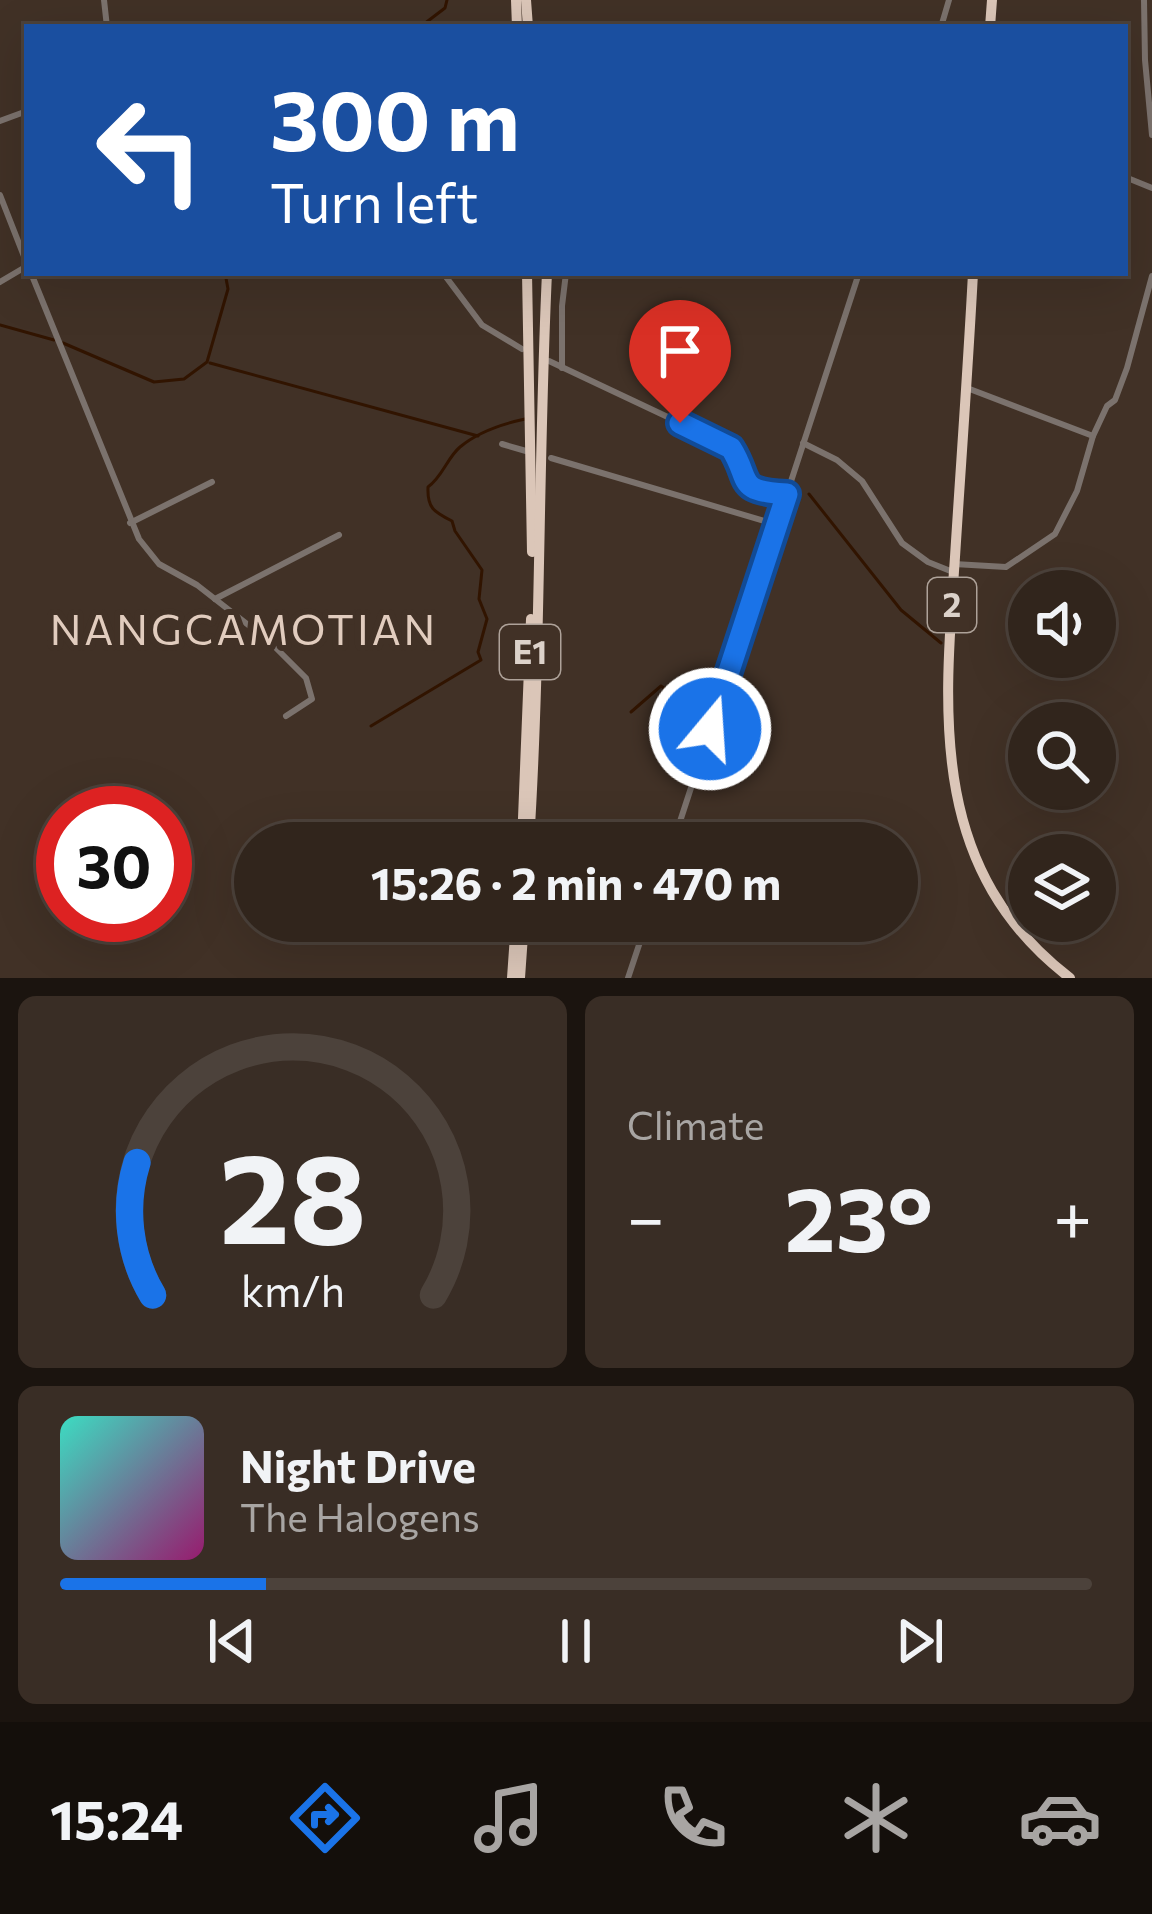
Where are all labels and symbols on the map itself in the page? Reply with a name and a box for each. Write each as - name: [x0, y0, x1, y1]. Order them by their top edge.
- pin: [629, 300, 731, 423]
- road number: 2: [928, 578, 976, 632]
- district label: NANGCAMOTIAN: [50, 602, 438, 654]
- road number: E1: [500, 625, 560, 679]
- position arrow: [647, 666, 773, 792]
- speed limit sign: 30: [36, 786, 192, 942]

